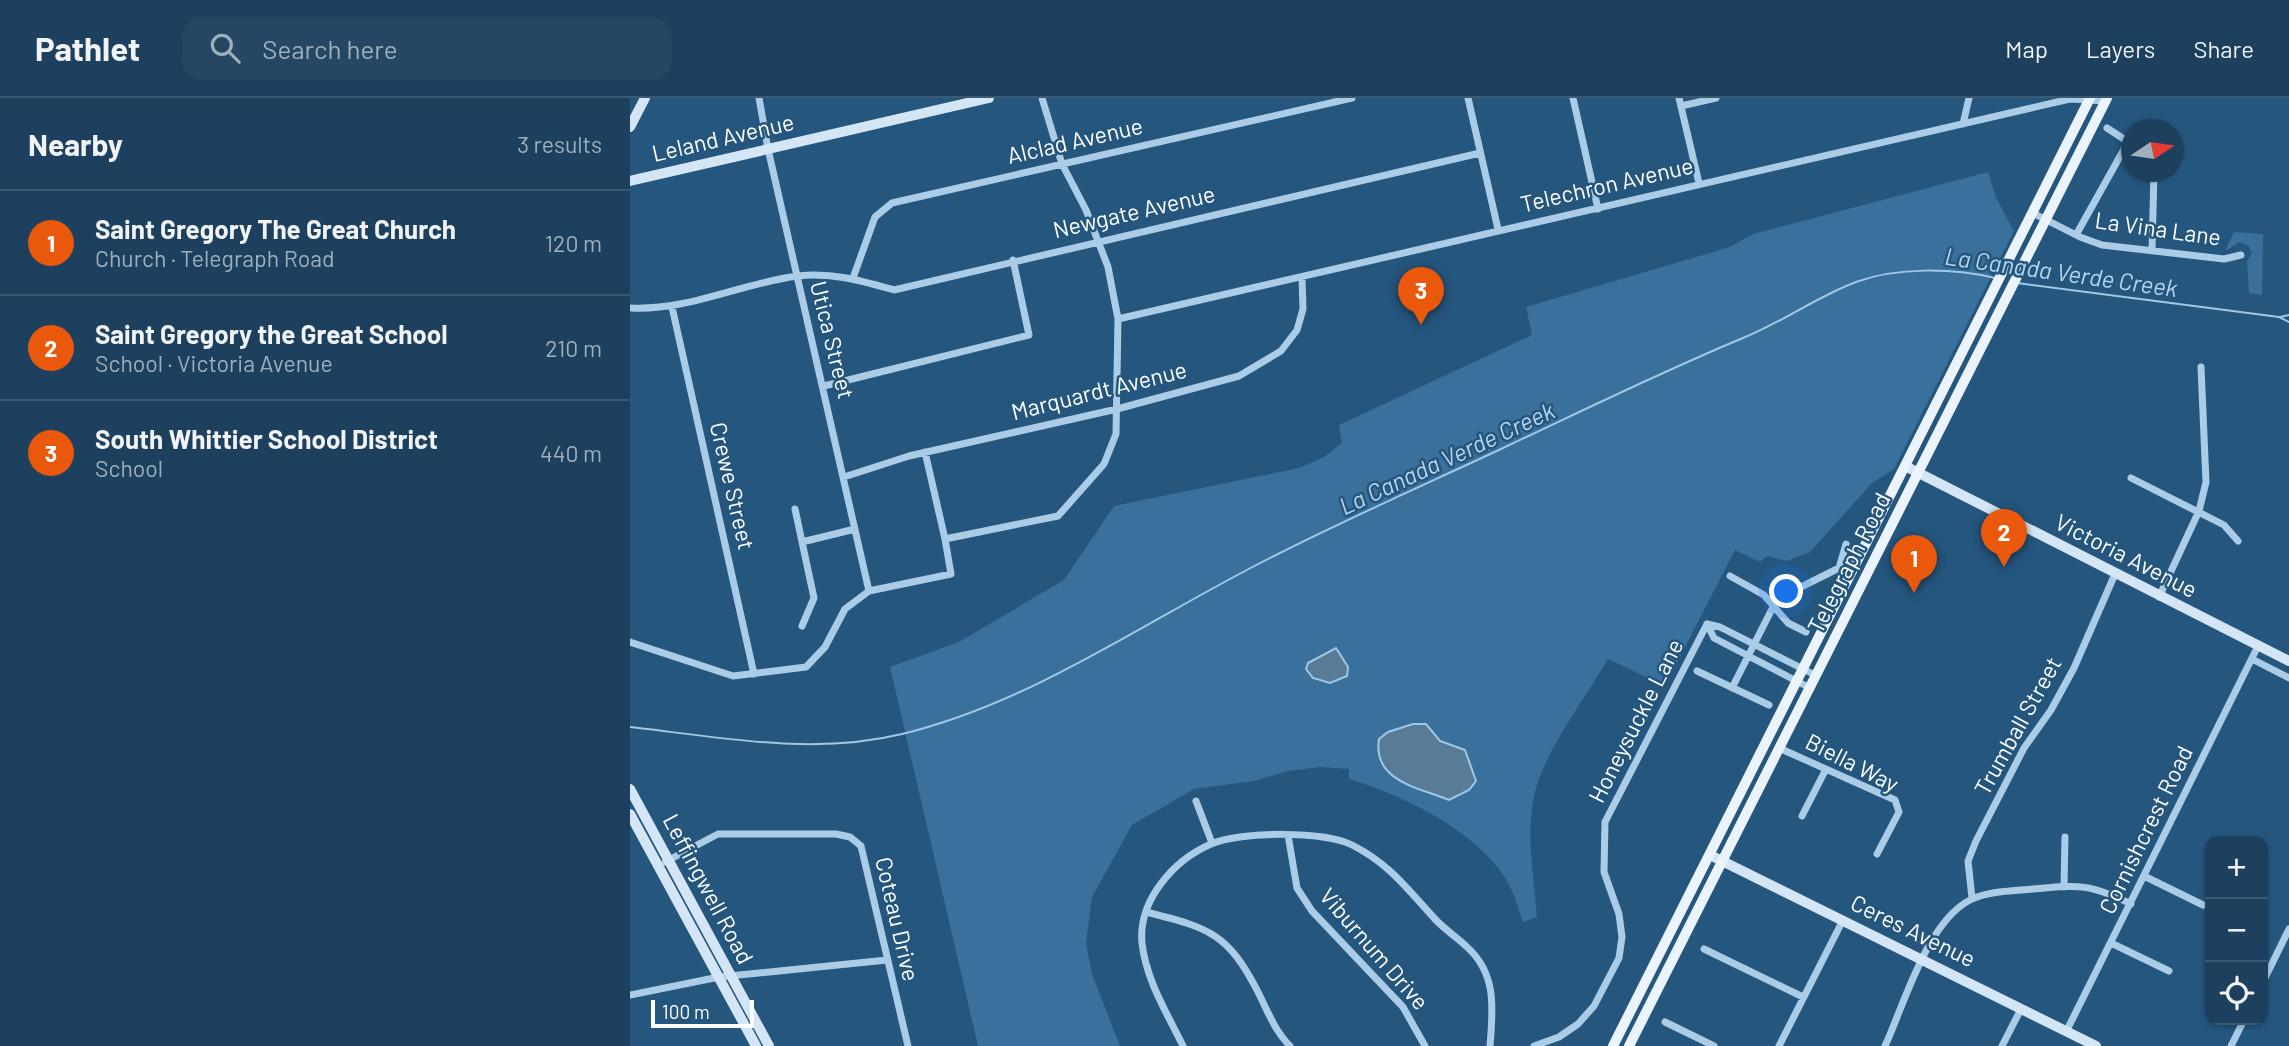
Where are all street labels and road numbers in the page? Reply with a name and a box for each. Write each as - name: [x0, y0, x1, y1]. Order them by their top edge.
- street label: Leland Avenue: [649, 107, 796, 167]
- street label: Alclad Avenue: [1004, 111, 1145, 169]
- street label: Telechron Avenue: [1518, 151, 1696, 218]
- street label: Newgate Avenue: [1050, 179, 1218, 243]
- street label: La Vina Lane: [2093, 205, 2223, 251]
- street label: Utica Street: [805, 278, 861, 401]
- street label: Marquardt Avenue: [1008, 355, 1189, 425]
- street label: Crewe Street: [705, 419, 761, 552]
- street label: Telegraph Road: [1801, 487, 1896, 638]
- street label: Victoria Avenue: [2051, 507, 2202, 603]
- street label: Honeysuckle Lane: [1582, 634, 1688, 807]
- street label: Trumball Street: [1968, 651, 2067, 800]
- street label: Biella Way: [1801, 727, 1904, 798]
- street label: Cornishcrest Road: [2092, 741, 2198, 918]
- street label: Leffingwell Road: [658, 809, 760, 968]
- street label: Coteau Drive: [870, 854, 926, 984]
- street label: Viburnum Drive: [1314, 882, 1435, 1015]
- street label: Ceres Avenue: [1847, 888, 1980, 972]

